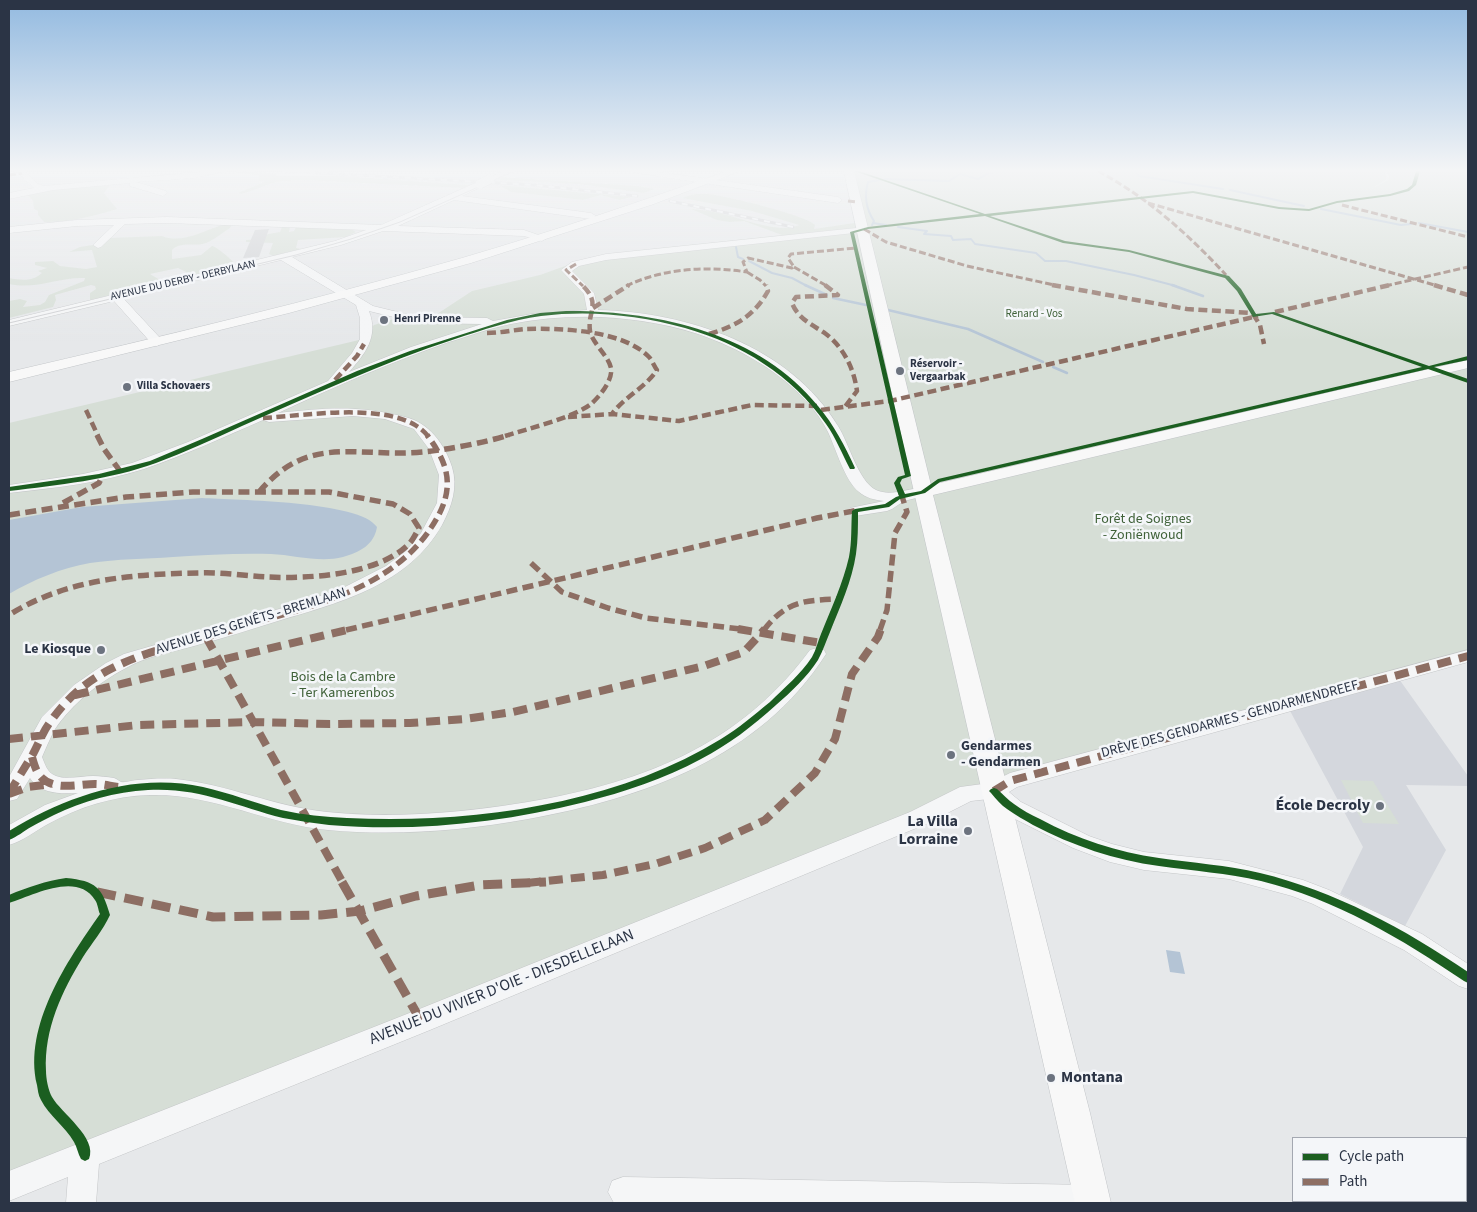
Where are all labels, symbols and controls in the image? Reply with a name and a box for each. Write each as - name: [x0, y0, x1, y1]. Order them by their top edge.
- street label: AVENUE DU DERBY - DERBYLAAN: [109, 258, 257, 304]
- park label: Renard - Vos: [1006, 308, 1062, 322]
- place label: Henri Pirenne: [394, 313, 461, 327]
- marker: Henri Pirenne: [378, 314, 390, 326]
- place label: Réservoir - Vergaarbak: [910, 358, 966, 384]
- marker: Réservoir - Vergaarbak: [894, 365, 906, 377]
- place label: Villa Schovaers: [137, 380, 210, 394]
- marker: Villa Schovaers: [121, 381, 133, 393]
- park label: Forêt de Soignes - Zoniënwoud: [1095, 512, 1191, 544]
- street label: AVENUE DES GENÊTS - BREMLAAN: [154, 585, 348, 659]
- place label: Le Kiosque: [24, 642, 91, 658]
- marker: Le Kiosque: [95, 644, 107, 656]
- park label: Bois de la Cambre - Ter Kamerenbos: [291, 670, 395, 702]
- street label: DRÈVE DES GENDARMES - GENDARMENDREEF: [1100, 678, 1360, 762]
- place label: Gendarmes - Gendarmen: [961, 739, 1041, 772]
- marker: Gendarmes - Gendarmen: [945, 749, 957, 761]
- place label: École Decroly: [1275, 796, 1370, 816]
- marker: École Decroly: [1374, 800, 1386, 812]
- place label: La Villa Lorraine: [898, 812, 958, 850]
- marker: La Villa Lorraine: [962, 825, 974, 837]
- street label: AVENUE DU VIVIER D'OIE - DIESDELLELAAN: [367, 926, 637, 1050]
- place label: Montana: [1061, 1068, 1123, 1088]
- marker: Montana: [1045, 1072, 1057, 1084]
- legend: [1292, 1137, 1467, 1202]
- text: Cycle path: [1339, 1146, 1404, 1167]
- text: Path: [1339, 1171, 1367, 1192]

